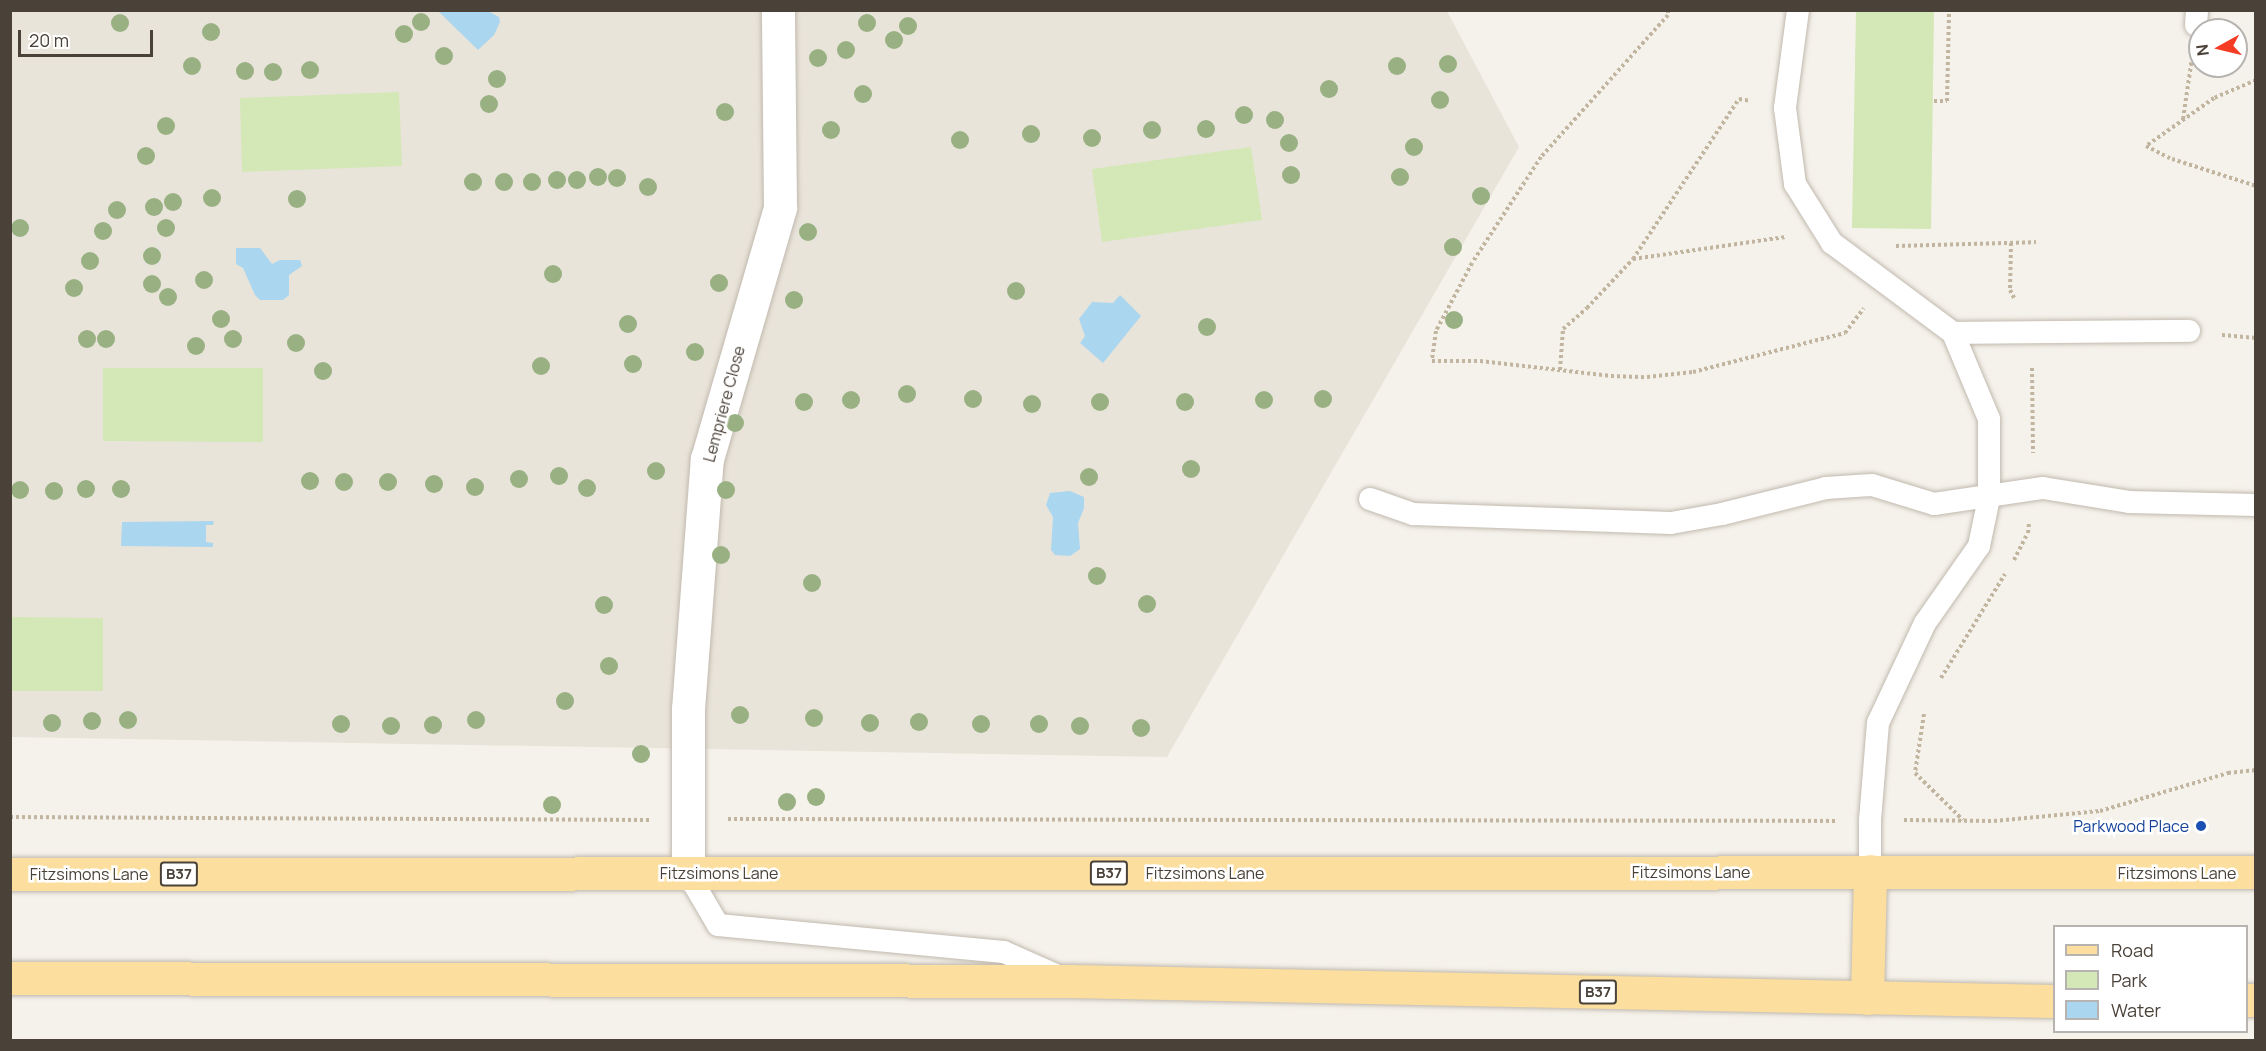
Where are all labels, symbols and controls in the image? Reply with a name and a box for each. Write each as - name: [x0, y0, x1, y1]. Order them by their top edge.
- scale bar: [21, 18, 156, 56]
- north arrow: [2188, 18, 2248, 78]
- text: 20 m: [29, 28, 69, 52]
- text: N: [2190, 43, 2214, 57]
- street label: Lempriere Close: [699, 344, 749, 464]
- place label: Parkwood Place: [2073, 816, 2189, 836]
- marker: Parkwood Place: [2194, 819, 2208, 833]
- road number: B37: [1090, 861, 1128, 885]
- road number: B37: [160, 862, 198, 886]
- street label: Fitzsimons Lane: [1632, 862, 1750, 882]
- street label: Fitzsimons Lane: [660, 863, 778, 883]
- street label: Fitzsimons Lane: [1146, 863, 1264, 883]
- street label: Fitzsimons Lane: [2118, 863, 2236, 883]
- street label: Fitzsimons Lane: [30, 864, 148, 884]
- legend: [2053, 925, 2248, 1033]
- text: Road: [2111, 938, 2154, 962]
- text: Park: [2111, 968, 2147, 992]
- road number: B37: [1578, 980, 1618, 1004]
- text: Water: [2111, 998, 2161, 1022]

